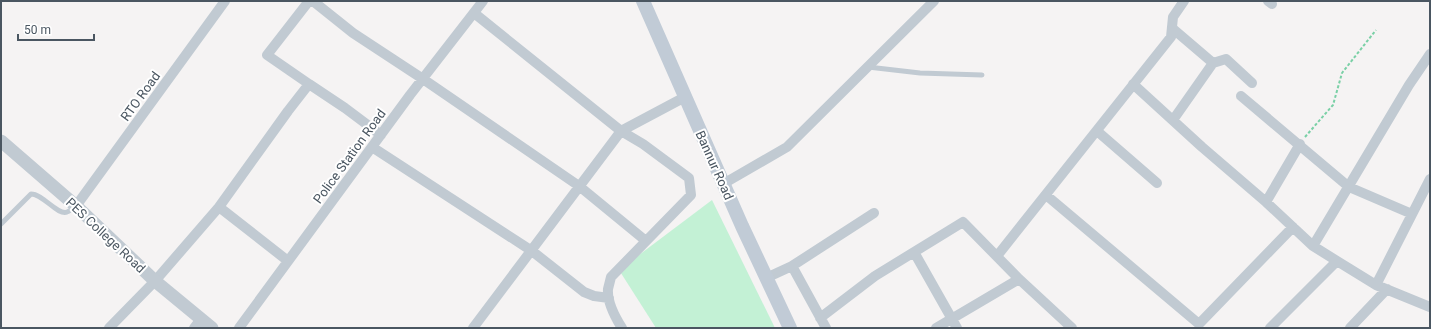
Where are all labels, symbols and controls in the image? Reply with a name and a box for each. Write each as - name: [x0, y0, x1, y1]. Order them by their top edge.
- scale bar: [18, 16, 94, 42]
- text: 50 m: [24, 23, 51, 37]
- street label: RTO Road: [118, 69, 163, 124]
- street label: Police Station Road: [310, 106, 389, 206]
- street label: Bannur Road: [693, 128, 736, 202]
- street label: PES College Road: [63, 195, 148, 276]

